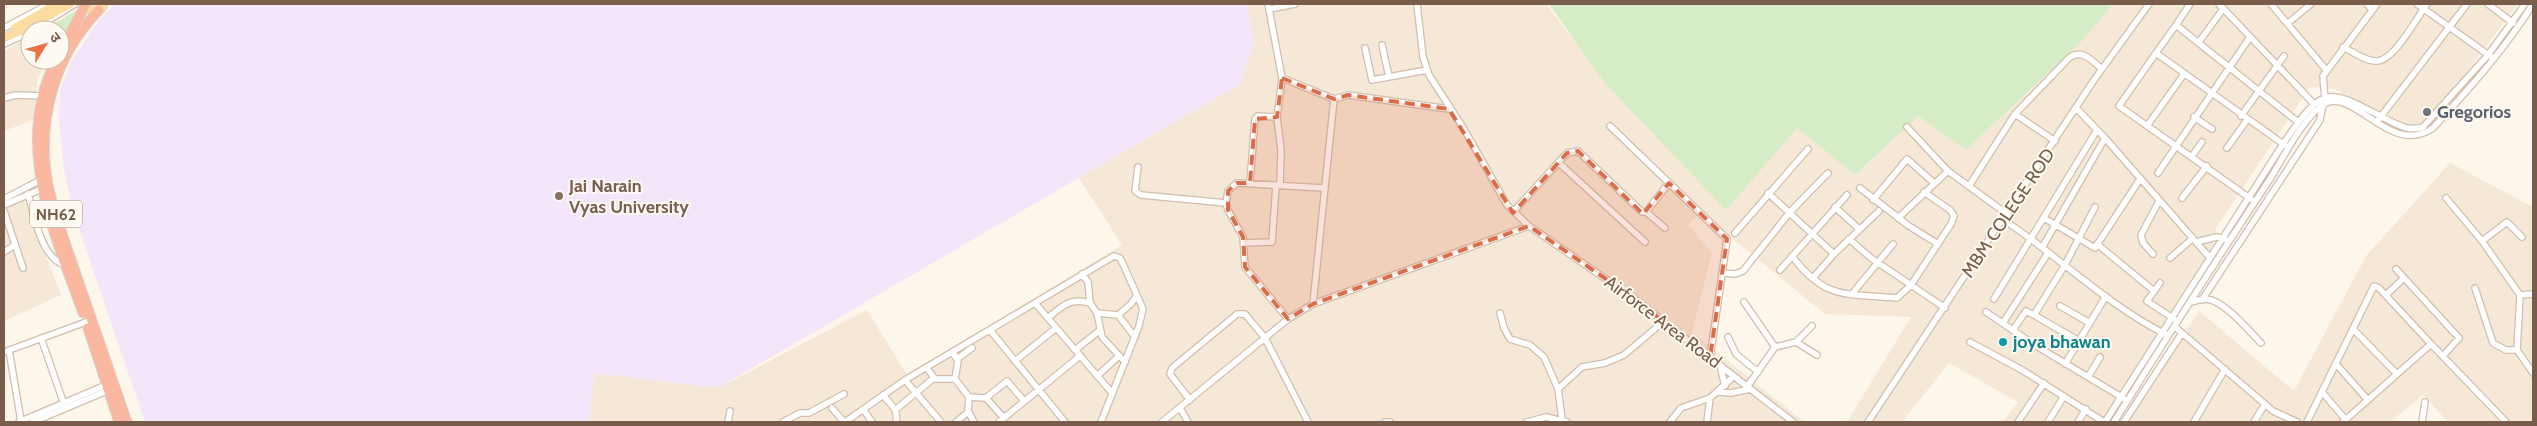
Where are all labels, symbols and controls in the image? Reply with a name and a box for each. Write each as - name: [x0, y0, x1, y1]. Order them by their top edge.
- north arrow: [20, 20, 70, 70]
- text: उ: [46, 28, 66, 47]
- place label: Gregorios: [2437, 101, 2512, 123]
- marker: Gregorios: [2421, 106, 2433, 118]
- street label: MBM COLEGE ROD: [1957, 144, 2059, 282]
- place label: Jai Narain Vyas University: [568, 175, 689, 218]
- marker: Jai Narain Vyas University: [553, 190, 565, 202]
- road number: NH62: [30, 200, 82, 228]
- street label: Airforce Area Road: [1600, 271, 1726, 373]
- place label: joya bhawan: [2012, 331, 2111, 353]
- marker: joya bhawan: [1997, 336, 2009, 348]

